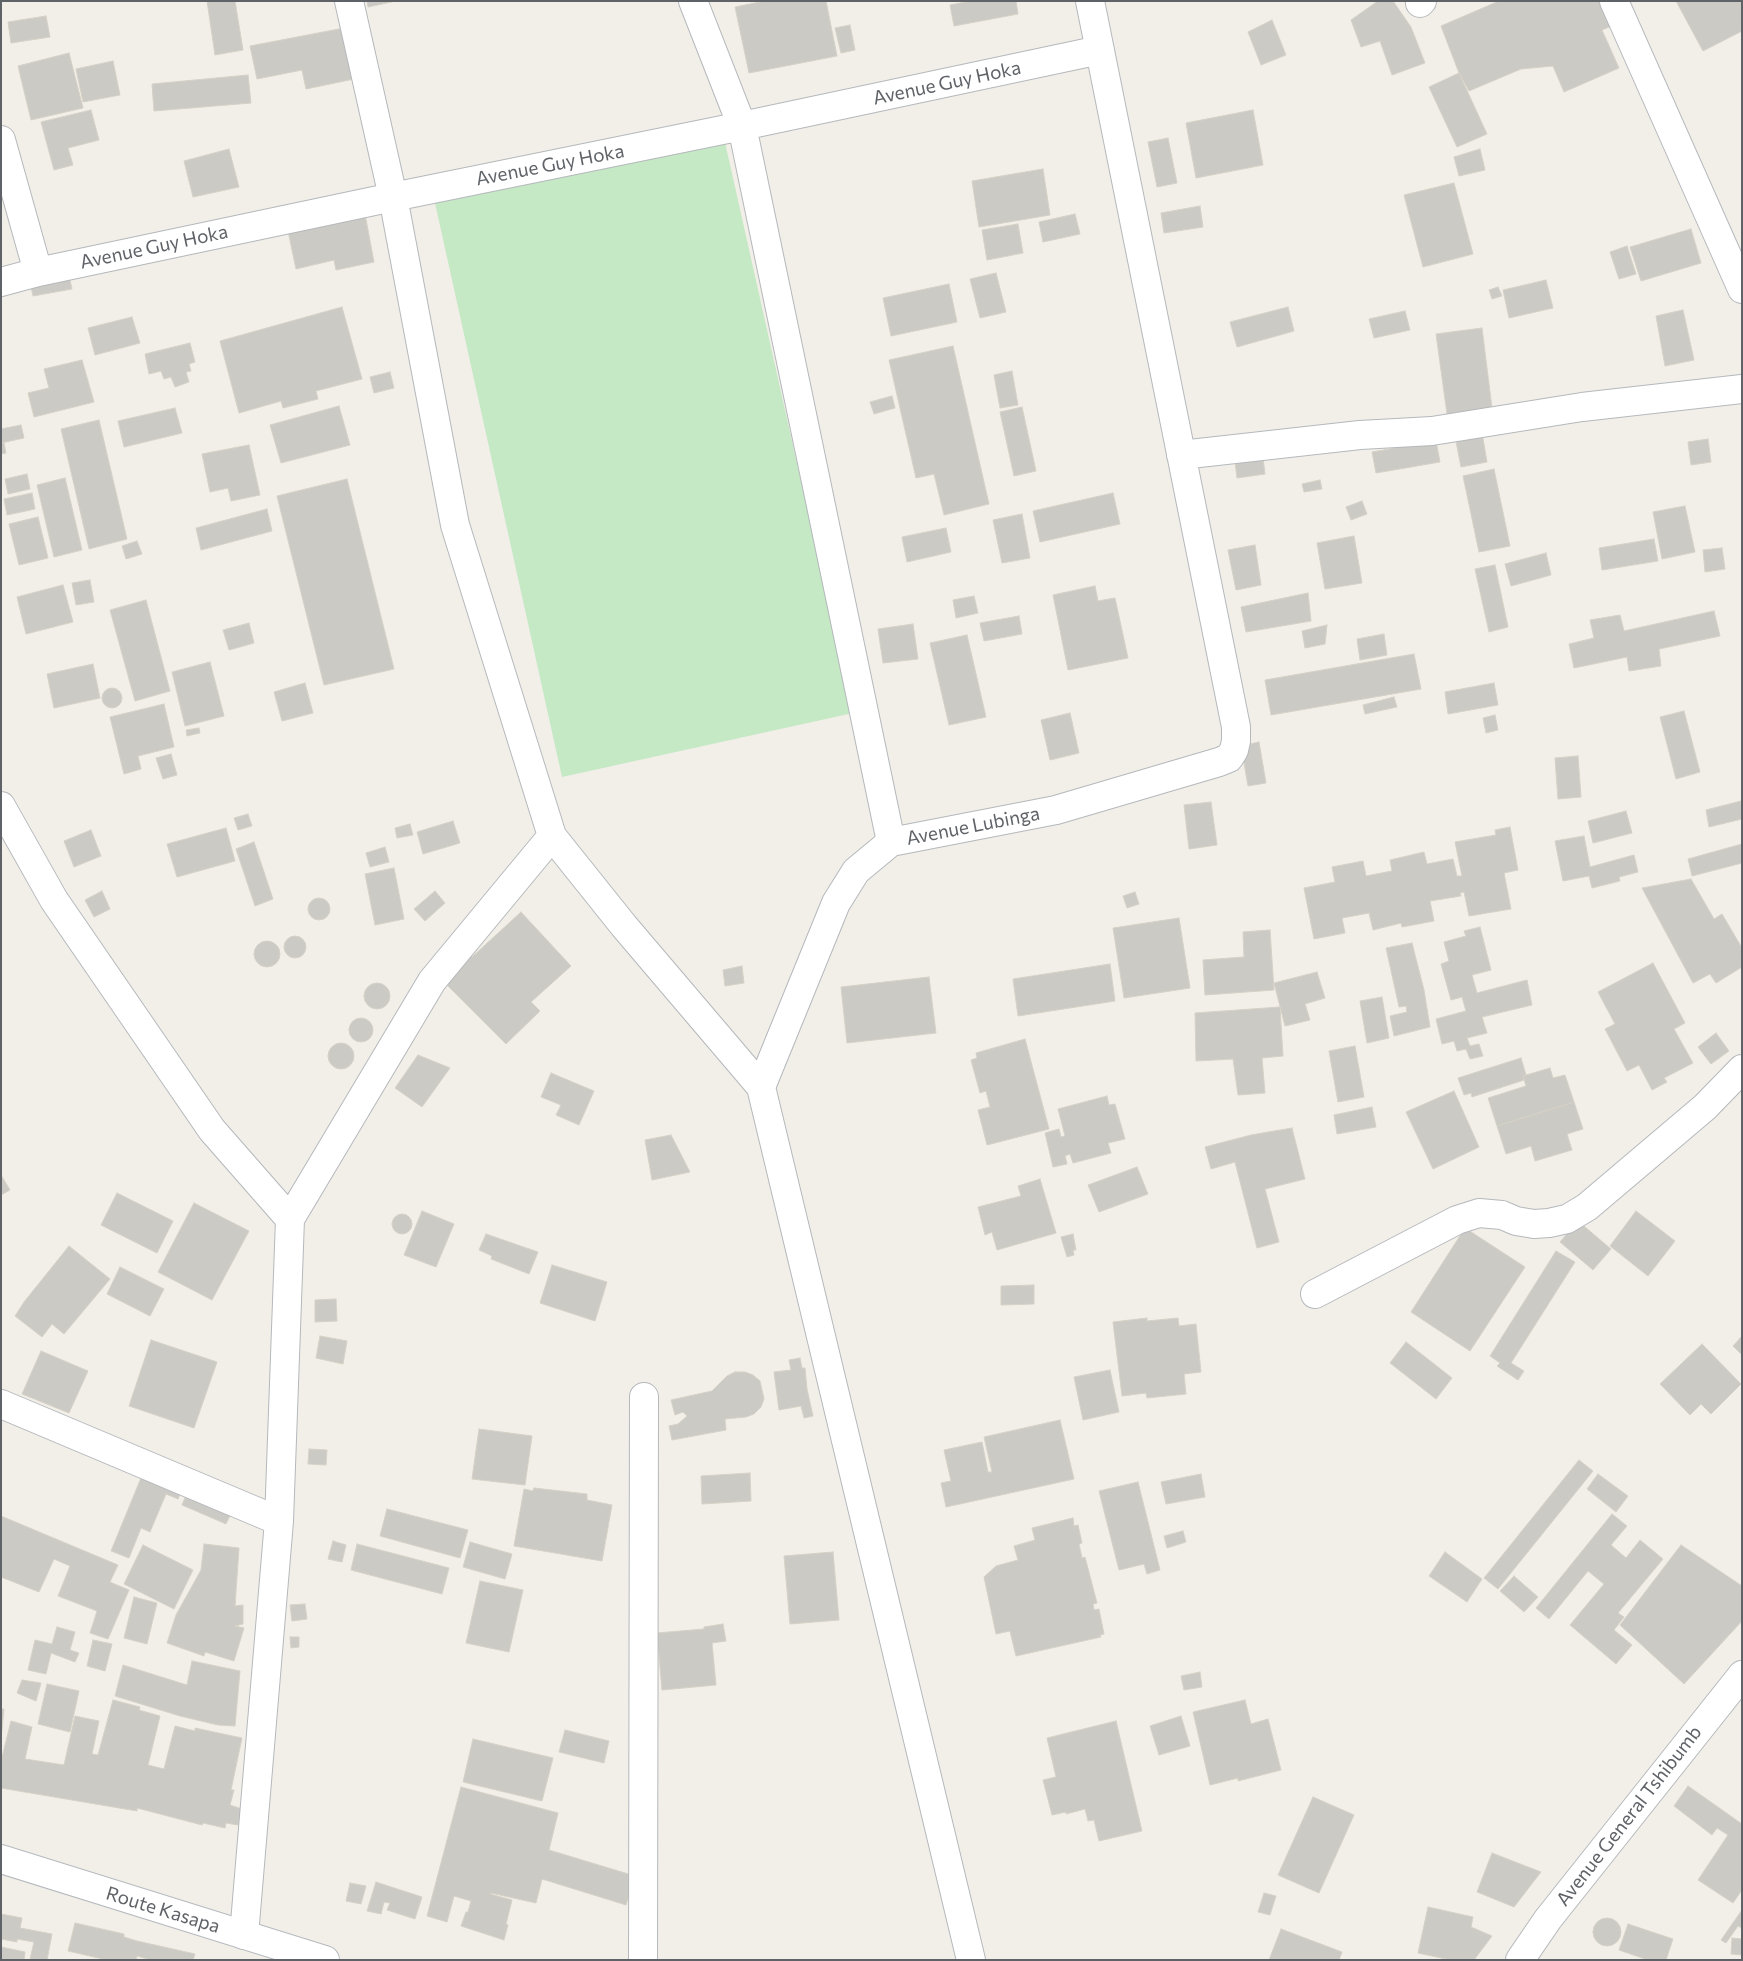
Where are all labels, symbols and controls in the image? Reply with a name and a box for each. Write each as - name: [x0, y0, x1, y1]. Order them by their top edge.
- street label: Avenue Guy Hoka: [871, 56, 1023, 110]
- street label: Avenue Guy Hoka: [474, 139, 626, 191]
- street label: Avenue Guy Hoka: [78, 220, 230, 274]
- street label: Avenue Lubinga: [904, 802, 1042, 850]
- street label: Avenue General Tshibumb: [1552, 1721, 1706, 1911]
- street label: Route Kasapa: [103, 1882, 223, 1938]

